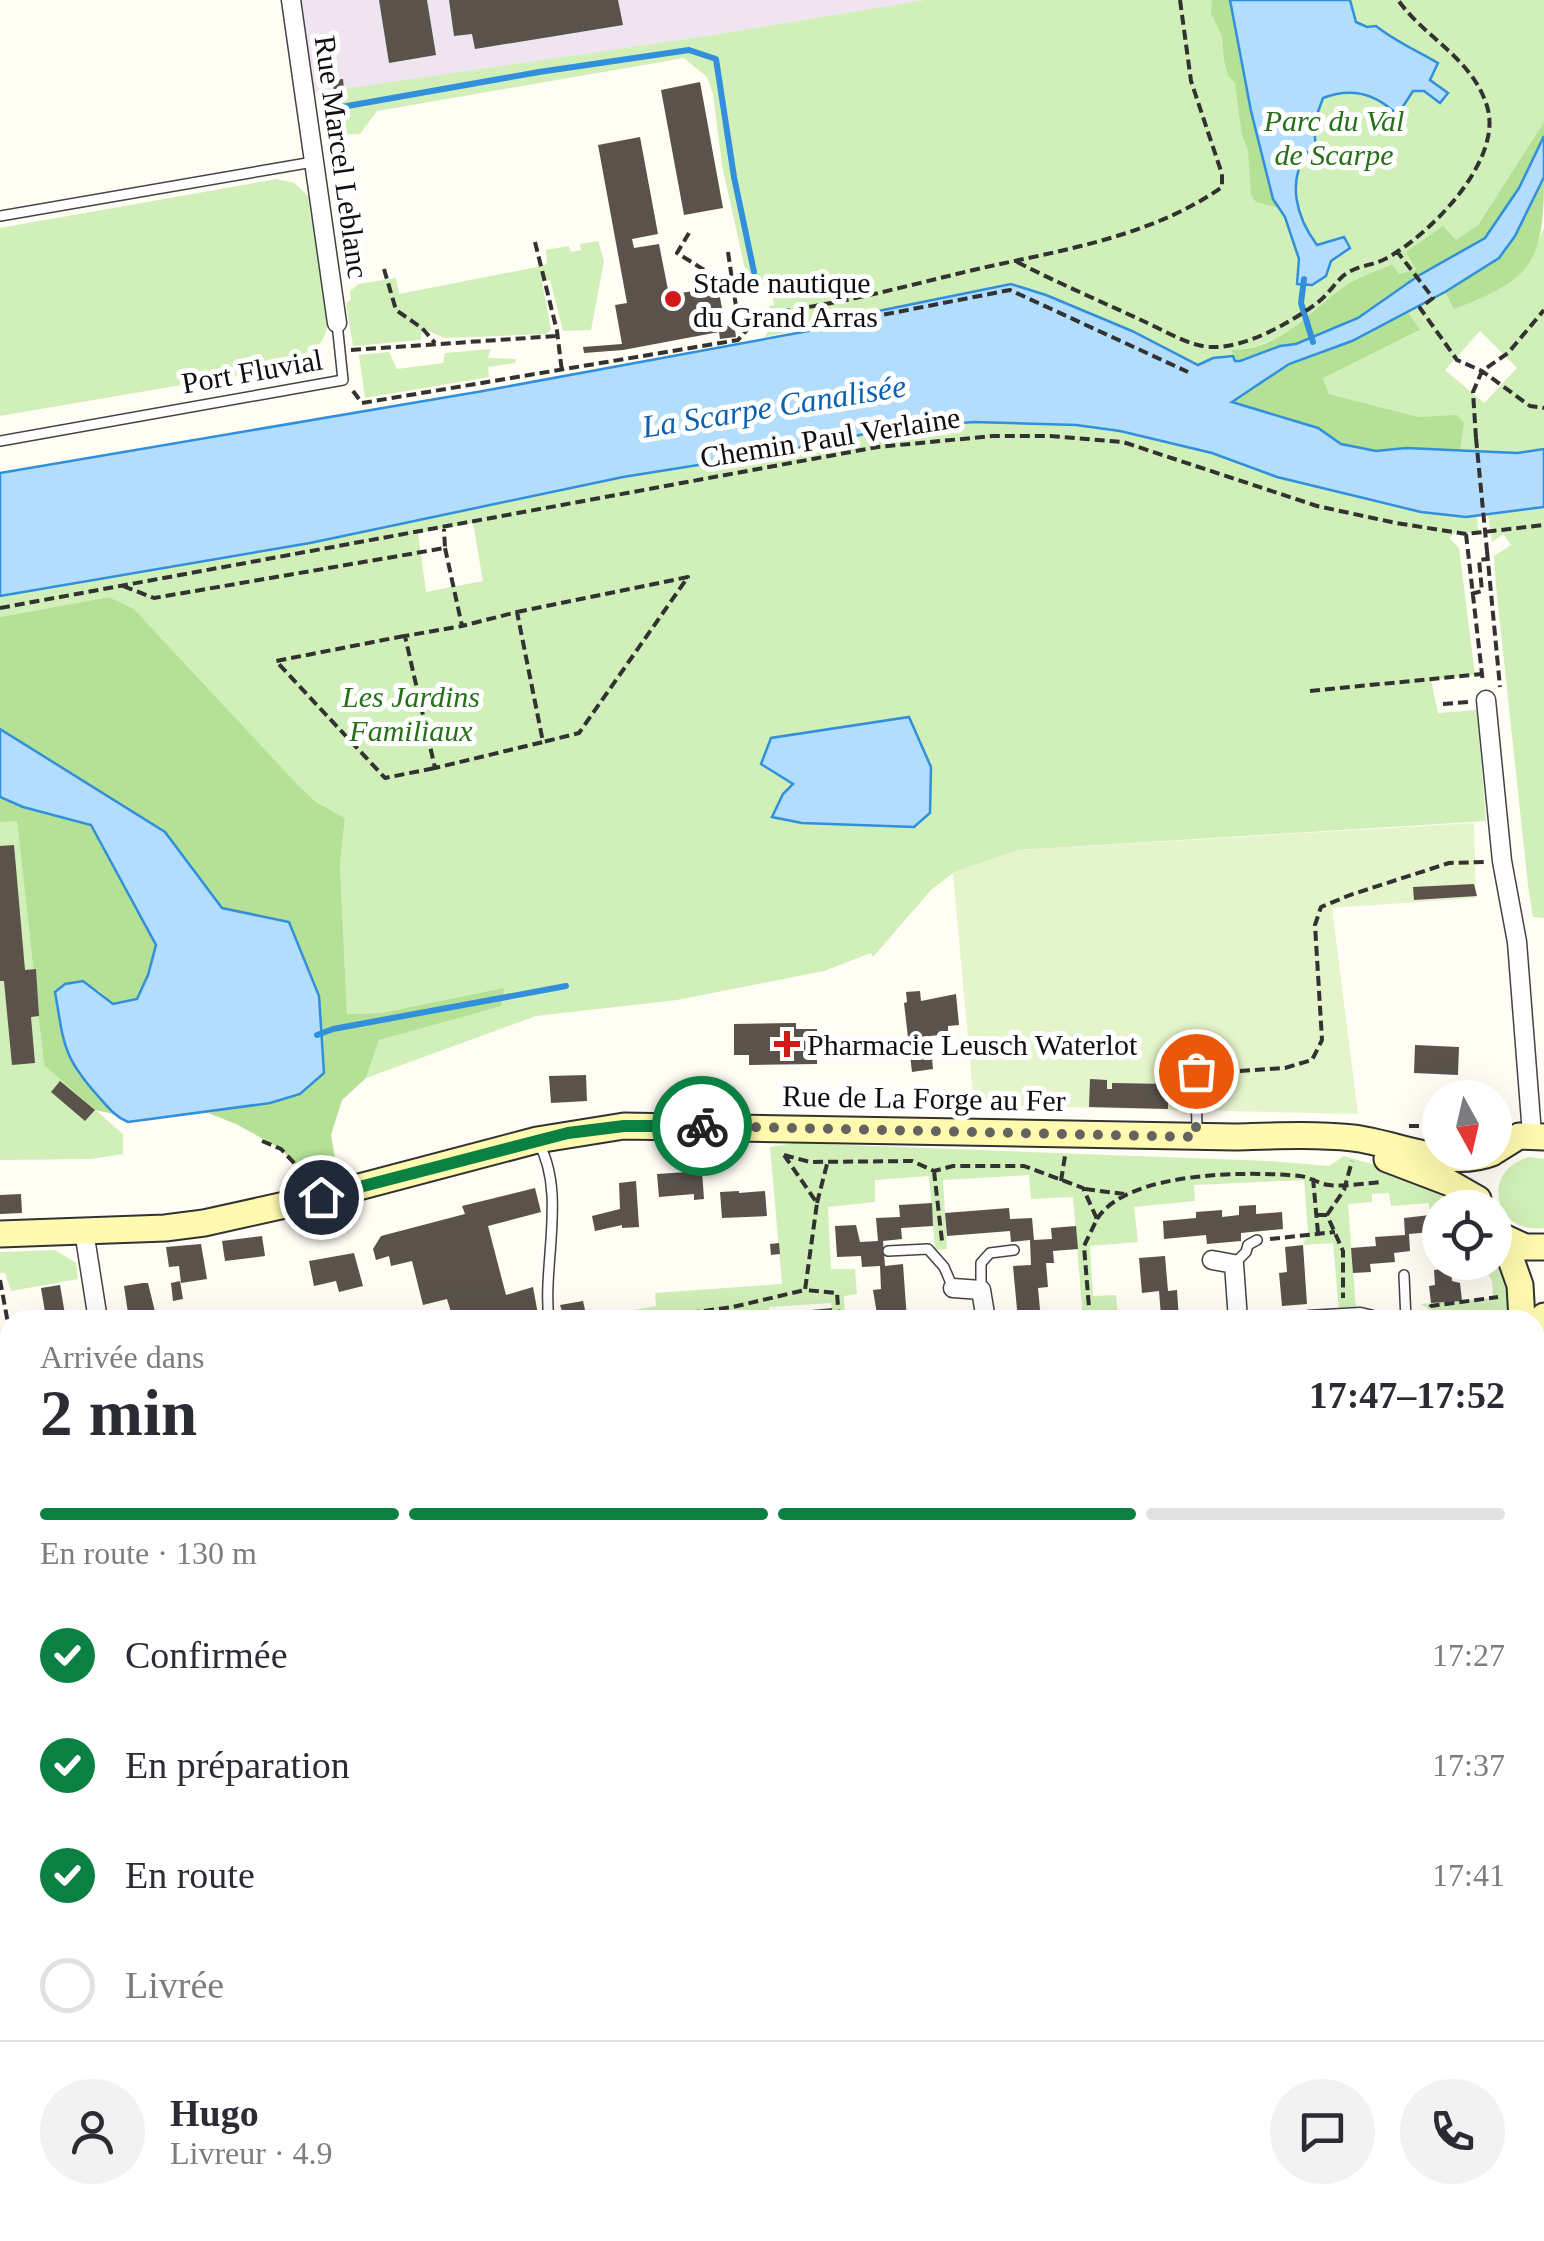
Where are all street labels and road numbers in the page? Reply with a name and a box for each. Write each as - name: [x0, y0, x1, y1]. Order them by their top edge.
- street label: Rue Marcel Leblanc: [309, 33, 375, 281]
- street label: Port Fluvial: [179, 342, 325, 400]
- street label: Chemin Paul Verlaine: [698, 400, 962, 474]
- street label: Rue de La Forge au Fer: [782, 1079, 1066, 1117]

